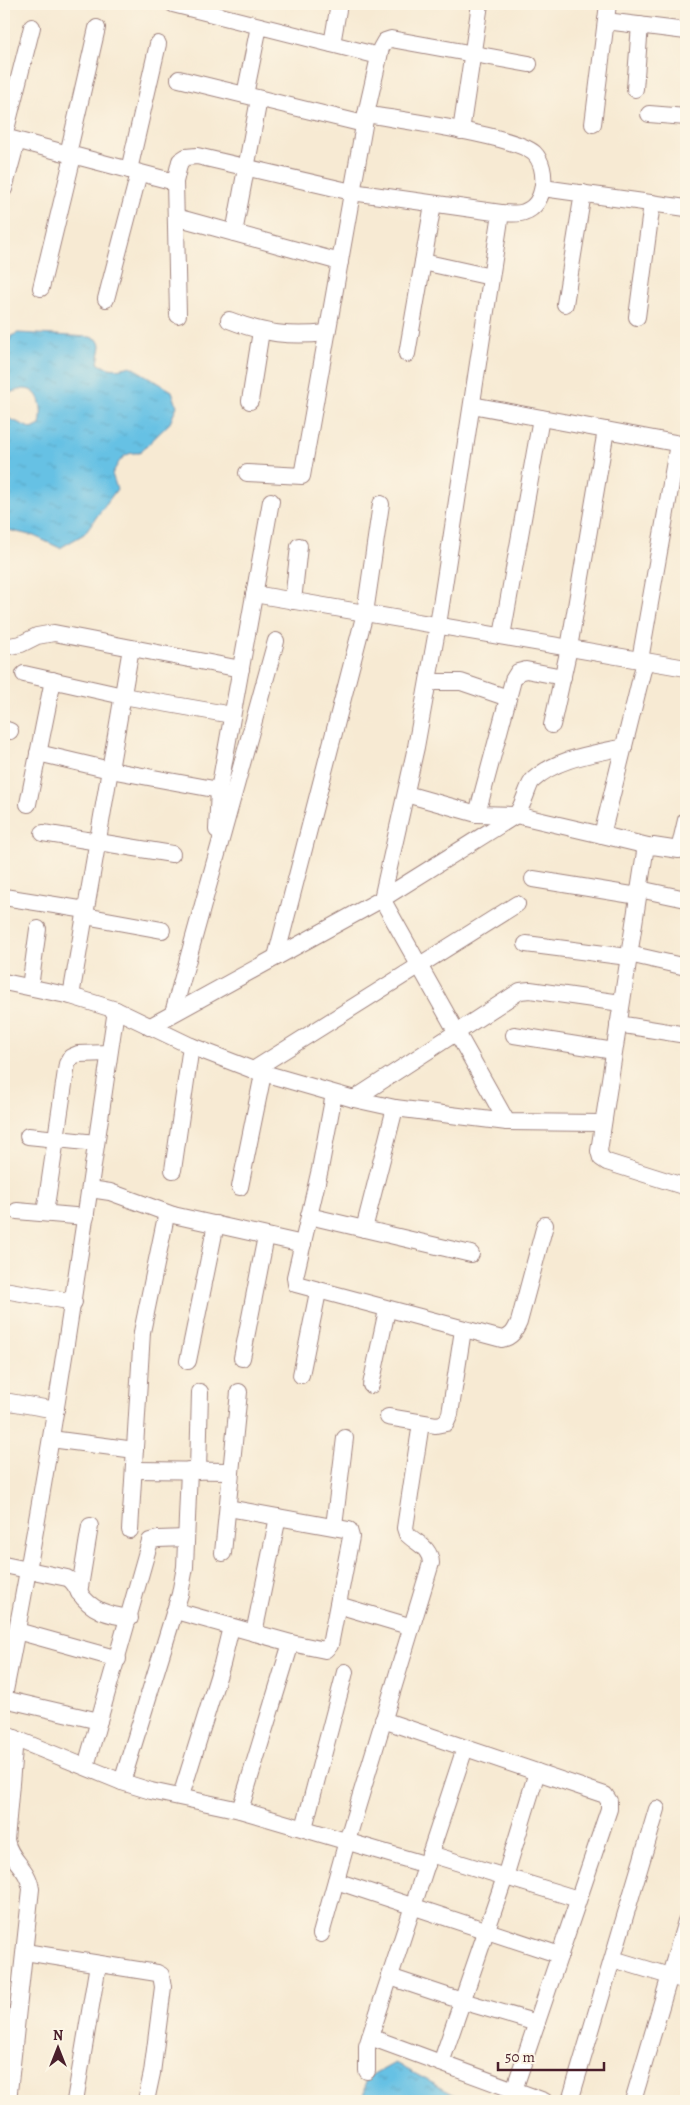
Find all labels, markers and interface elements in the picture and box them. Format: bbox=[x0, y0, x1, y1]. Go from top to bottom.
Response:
north arrow bbox=[32, 2022, 82, 2072]
text: N bbox=[53, 2026, 63, 2045]
scale bar bbox=[498, 2040, 604, 2072]
text: 50 m bbox=[505, 2047, 535, 2067]

